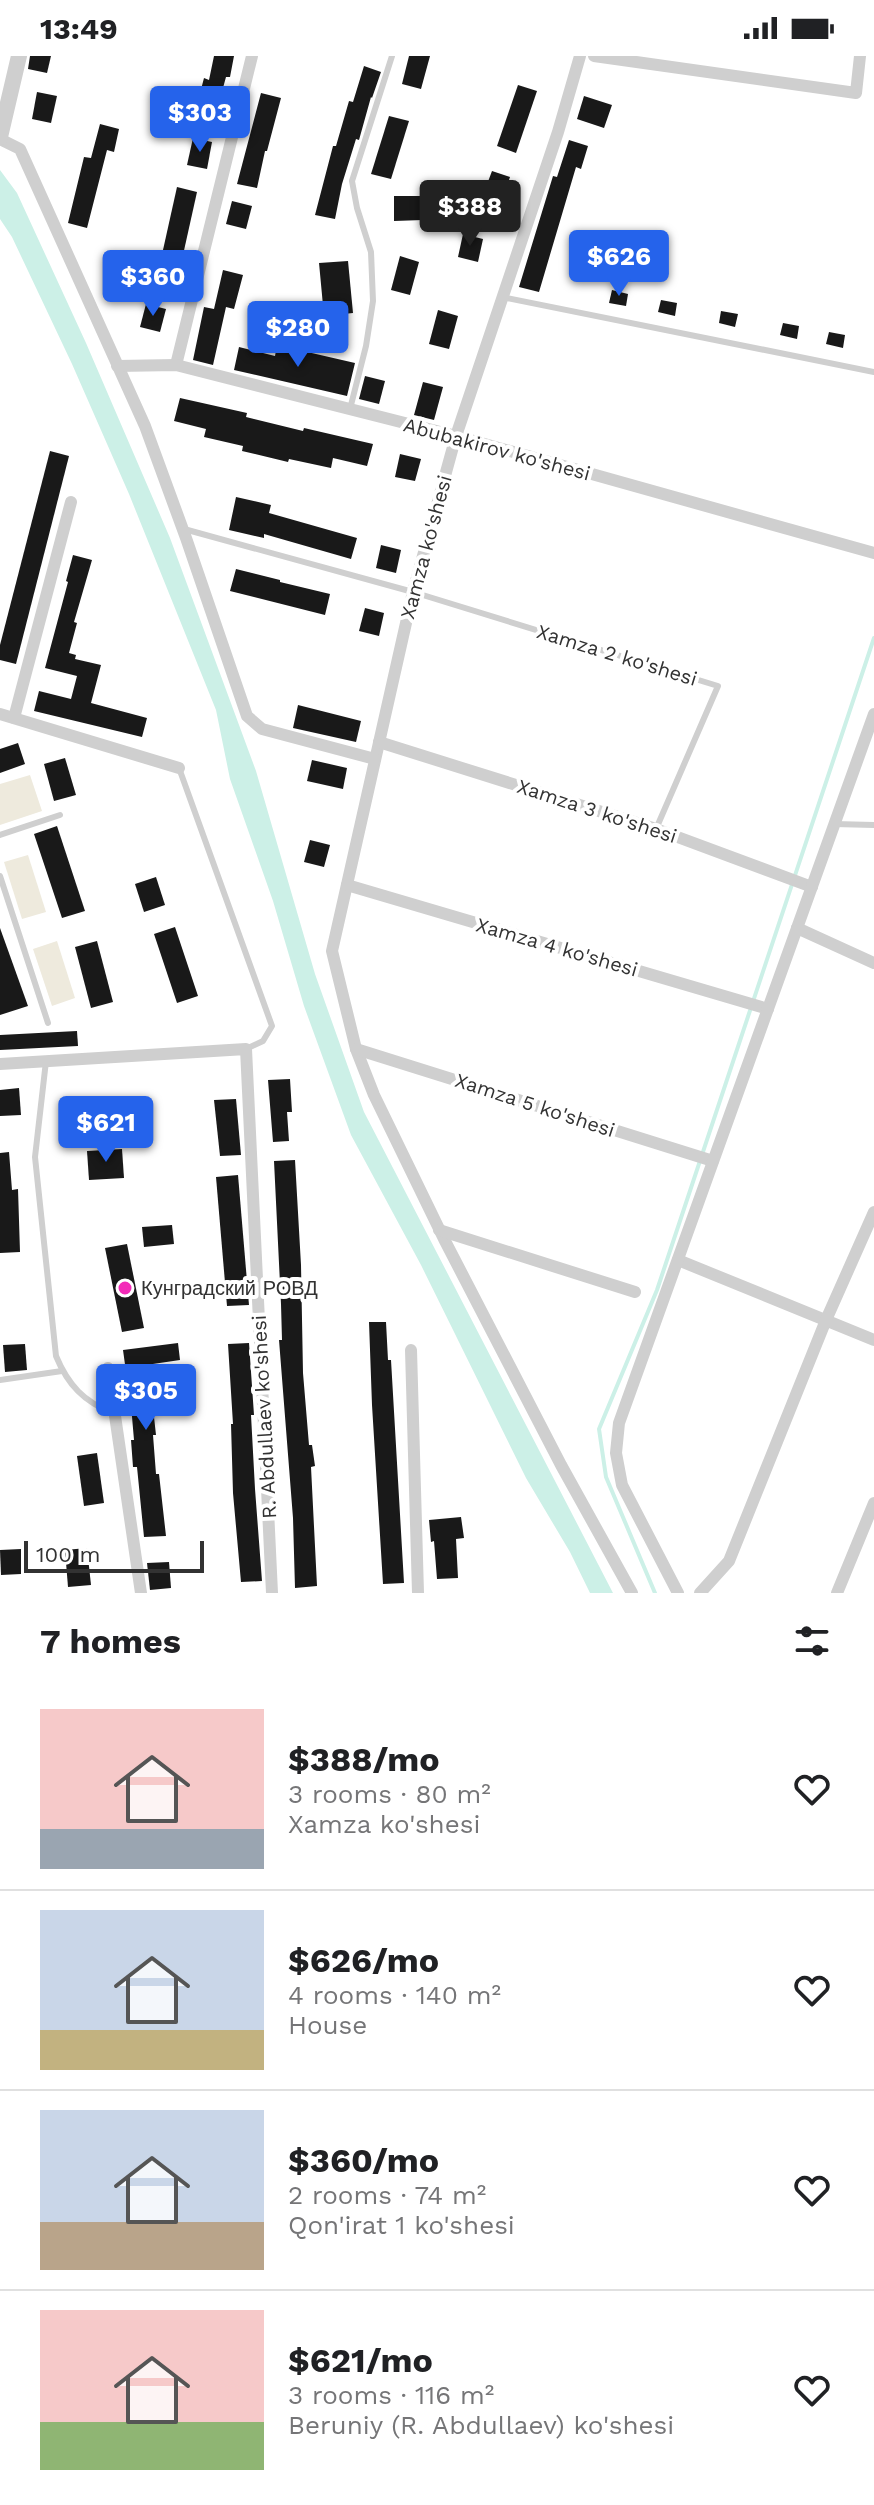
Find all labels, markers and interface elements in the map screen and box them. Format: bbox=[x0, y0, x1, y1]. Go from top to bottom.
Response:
text: 13:49 bbox=[40, 11, 118, 46]
pin: $303 bbox=[153, 86, 247, 154]
text: $303 bbox=[168, 97, 232, 127]
pin: $388 bbox=[423, 180, 517, 248]
text: $388 bbox=[438, 191, 502, 221]
pin: $626 bbox=[572, 230, 666, 298]
text: $626 bbox=[587, 241, 651, 271]
pin: $360 bbox=[106, 250, 200, 318]
text: $360 bbox=[121, 261, 185, 291]
pin: $280 bbox=[251, 301, 345, 369]
text: $280 bbox=[265, 312, 331, 342]
street label: Abubakirov ko'shesi bbox=[401, 412, 593, 486]
street label: Xamza ko'shesi bbox=[395, 472, 457, 622]
street label: Xamza 2 ko'shesi bbox=[534, 619, 700, 691]
street label: Xamza 3 ko'shesi bbox=[514, 774, 680, 848]
street label: Xamza 4 ko'shesi bbox=[473, 912, 641, 982]
street label: Xamza 5 ko'shesi bbox=[452, 1068, 618, 1142]
pin: $621 bbox=[59, 1096, 153, 1164]
text: $621 bbox=[76, 1107, 136, 1137]
place label: Кунградский РОВД bbox=[141, 1276, 318, 1300]
marker: Кунградский РОВД bbox=[116, 1279, 134, 1297]
street label: R. Abdullaev ko'shesi bbox=[247, 1314, 281, 1520]
pin: $305 bbox=[99, 1364, 193, 1432]
text: $305 bbox=[114, 1375, 178, 1405]
scale bar bbox=[24, 1537, 204, 1573]
text: 100 m bbox=[36, 1542, 100, 1567]
icon: filters bbox=[790, 1619, 834, 1663]
text: 7 homes bbox=[40, 1621, 181, 1661]
text: $388/mo bbox=[288, 1739, 440, 1779]
icon: home bbox=[104, 1741, 200, 1837]
icon: heart bbox=[790, 1767, 834, 1811]
text: 3 rooms · 80 m² bbox=[288, 1779, 491, 1809]
text: Xamza ko'shesi bbox=[288, 1809, 480, 1839]
text: $626/mo bbox=[288, 1940, 439, 1980]
icon: home bbox=[104, 1942, 200, 2038]
icon: heart bbox=[790, 1968, 834, 2012]
text: 4 rooms · 140 m² bbox=[288, 1980, 501, 2010]
text: House bbox=[288, 2010, 367, 2040]
text: $360/mo bbox=[288, 2140, 439, 2180]
icon: home bbox=[104, 2142, 200, 2238]
icon: heart bbox=[790, 2168, 834, 2212]
text: 2 rooms · 74 m² bbox=[288, 2180, 486, 2210]
text: Qon'irat 1 ko'shesi bbox=[288, 2210, 515, 2240]
text: $621/mo bbox=[288, 2340, 433, 2380]
icon: home bbox=[104, 2342, 200, 2438]
icon: heart bbox=[790, 2368, 834, 2412]
text: 3 rooms · 116 m² bbox=[288, 2380, 494, 2410]
text: Beruniy (R. Abdullaev) ko'shesi bbox=[288, 2410, 674, 2440]

